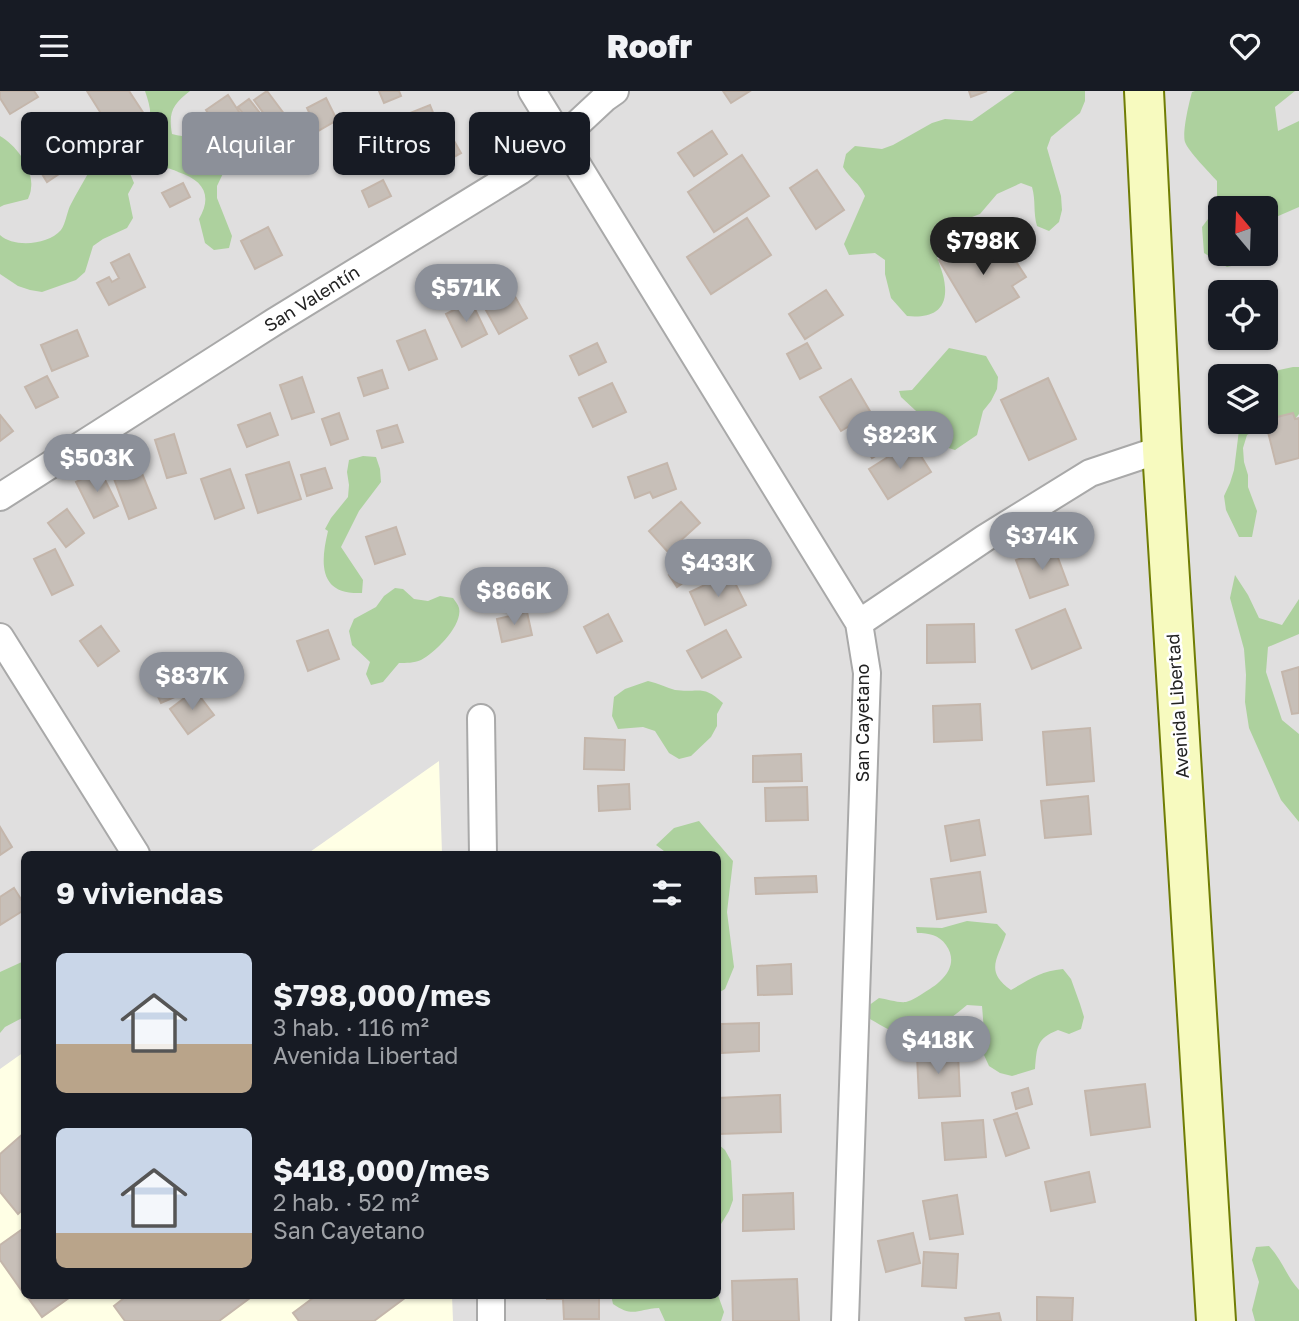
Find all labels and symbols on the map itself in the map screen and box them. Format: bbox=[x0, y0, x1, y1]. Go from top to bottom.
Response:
north arrow bbox=[1208, 196, 1278, 266]
pin: $798K bbox=[934, 218, 1032, 277]
street label: San Valentín bbox=[260, 260, 363, 336]
pin: $571K bbox=[417, 265, 515, 324]
pin: $823K bbox=[851, 411, 949, 471]
pin: $503K bbox=[48, 435, 146, 494]
pin: $374K bbox=[993, 512, 1091, 572]
pin: $433K bbox=[669, 539, 767, 599]
pin: $866K bbox=[465, 567, 563, 627]
street label: Avenida Libertad bbox=[1161, 633, 1193, 779]
pin: $837K bbox=[143, 653, 241, 712]
street label: San Cayetano bbox=[851, 664, 873, 782]
pin: $418K bbox=[889, 1017, 987, 1076]

